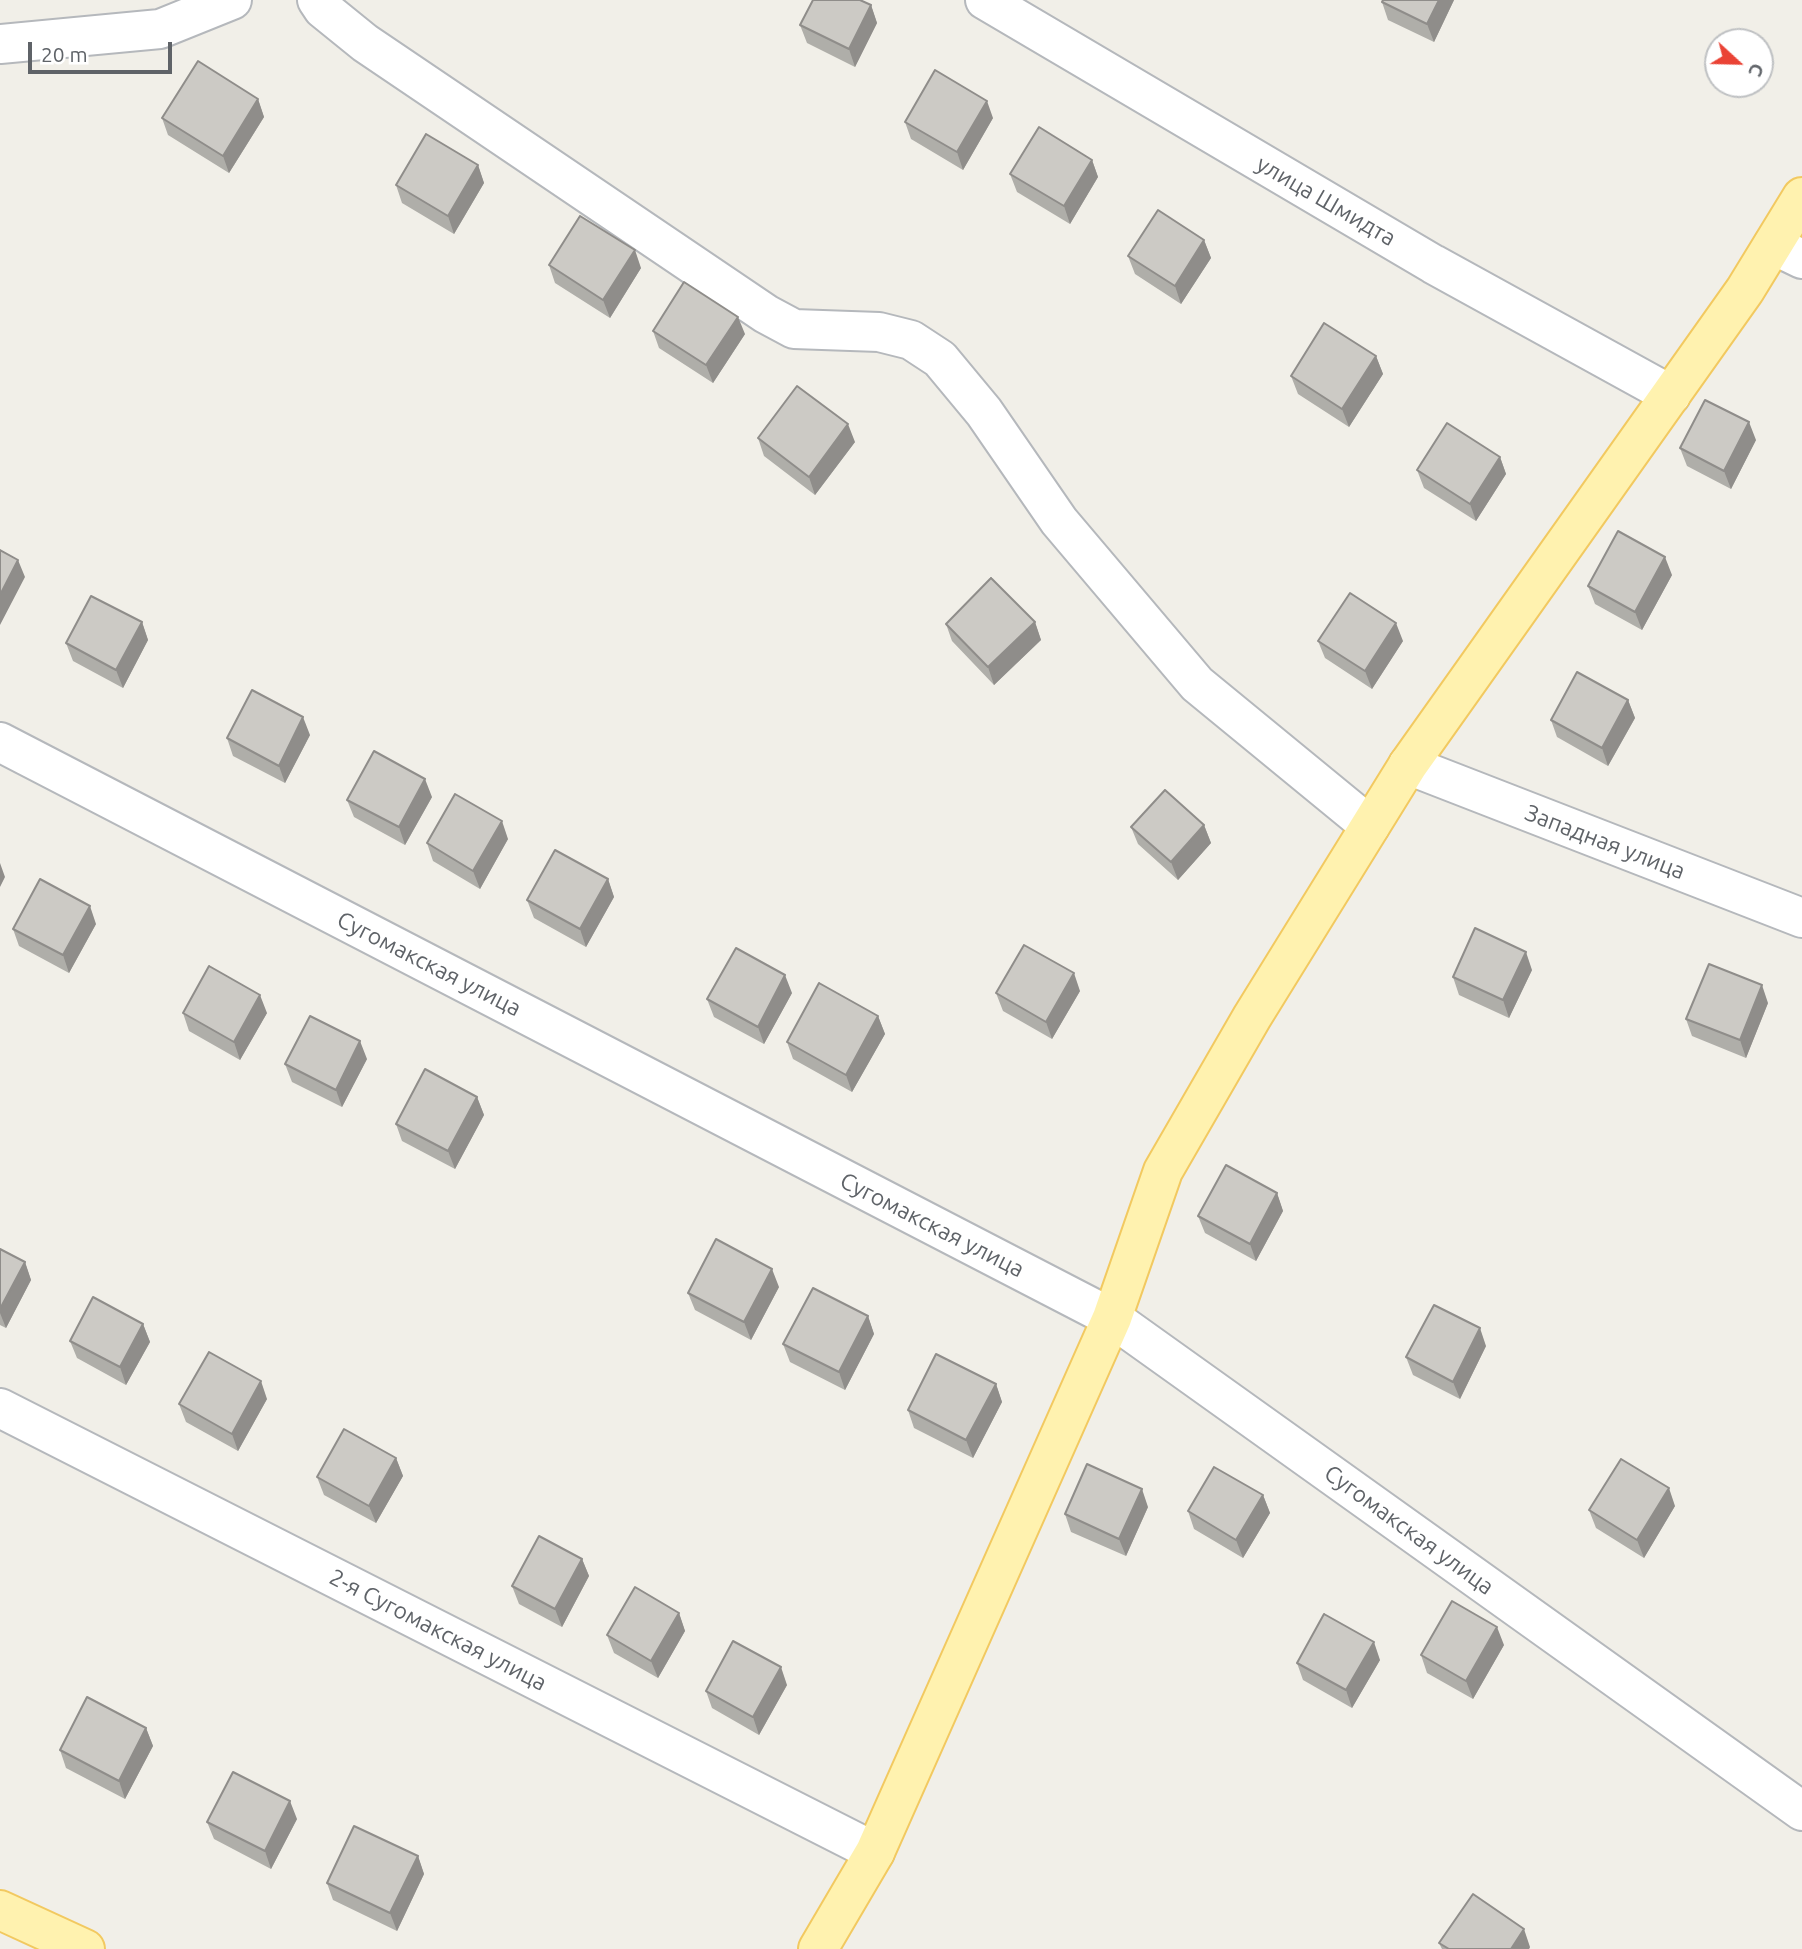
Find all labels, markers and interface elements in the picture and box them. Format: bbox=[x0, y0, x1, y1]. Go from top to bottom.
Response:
scale bar bbox=[32, 28, 175, 72]
north arrow bbox=[1704, 28, 1774, 98]
text: 20 m bbox=[41, 42, 88, 66]
text: С bbox=[1744, 60, 1769, 80]
street label: улица Шмидта bbox=[1251, 150, 1401, 252]
street label: Западная улица bbox=[1521, 799, 1689, 885]
street label: Сугомакская улица bbox=[332, 906, 526, 1022]
street label: Сугомакская улица bbox=[835, 1167, 1029, 1283]
street label: Сугомакская улица bbox=[1319, 1459, 1499, 1601]
street label: 2-я Сугомакская улица bbox=[325, 1563, 551, 1697]

